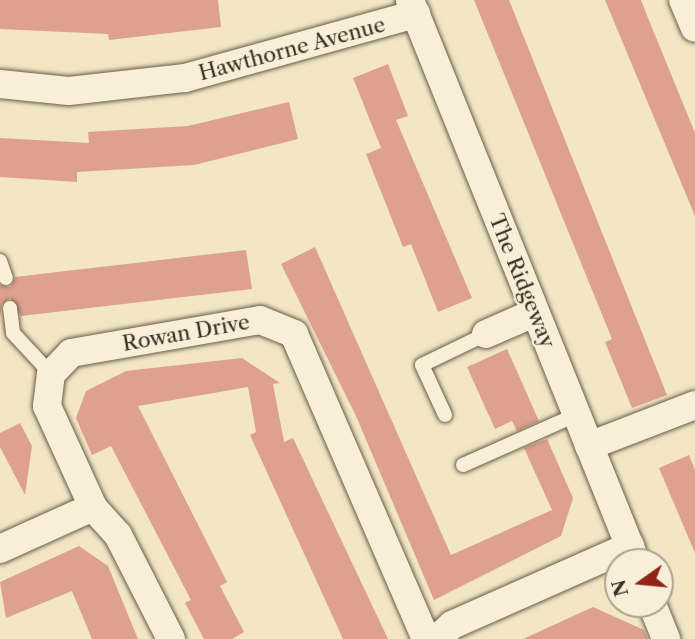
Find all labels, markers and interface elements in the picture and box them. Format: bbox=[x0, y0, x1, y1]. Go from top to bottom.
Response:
street label: Hawthorne Avenue bbox=[195, 12, 389, 86]
street label: The Ridgeway bbox=[484, 210, 560, 352]
street label: Rowan Drive bbox=[120, 309, 252, 357]
north arrow bbox=[604, 548, 674, 618]
text: N bbox=[607, 577, 633, 599]

